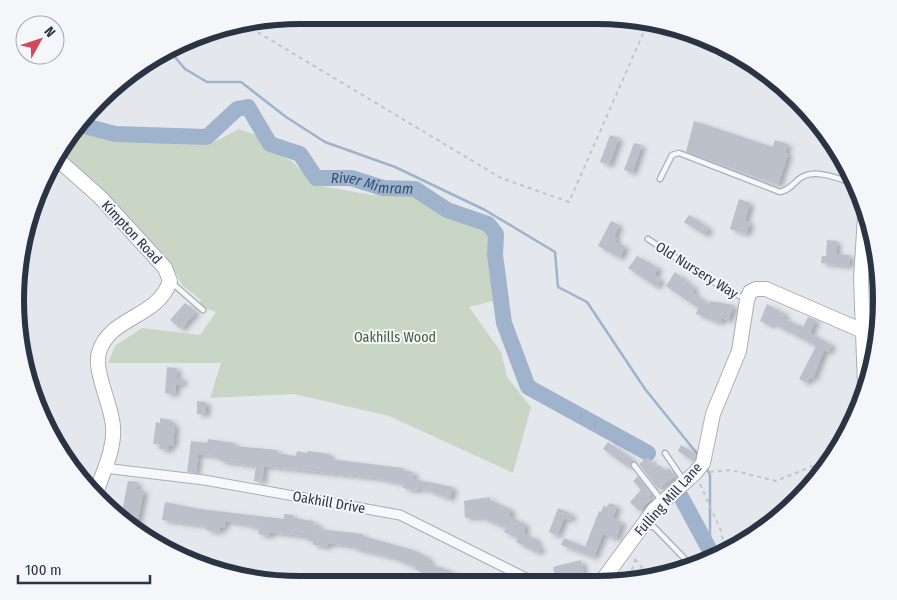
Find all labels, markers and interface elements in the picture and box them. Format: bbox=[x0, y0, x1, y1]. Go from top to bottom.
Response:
north arrow bbox=[15, 15, 65, 65]
text: N bbox=[40, 23, 59, 41]
water label: River Mimram bbox=[331, 169, 414, 198]
street label: Kimpton Road bbox=[98, 197, 165, 268]
street label: Old Nursery Way bbox=[652, 238, 742, 303]
park label: Oakhills Wood bbox=[354, 329, 436, 346]
street label: Fulling Mill Lane bbox=[631, 459, 706, 539]
street label: Oakhill Drive bbox=[291, 488, 367, 517]
scale bar bbox=[18, 552, 150, 584]
text: 100 m bbox=[25, 561, 62, 579]

